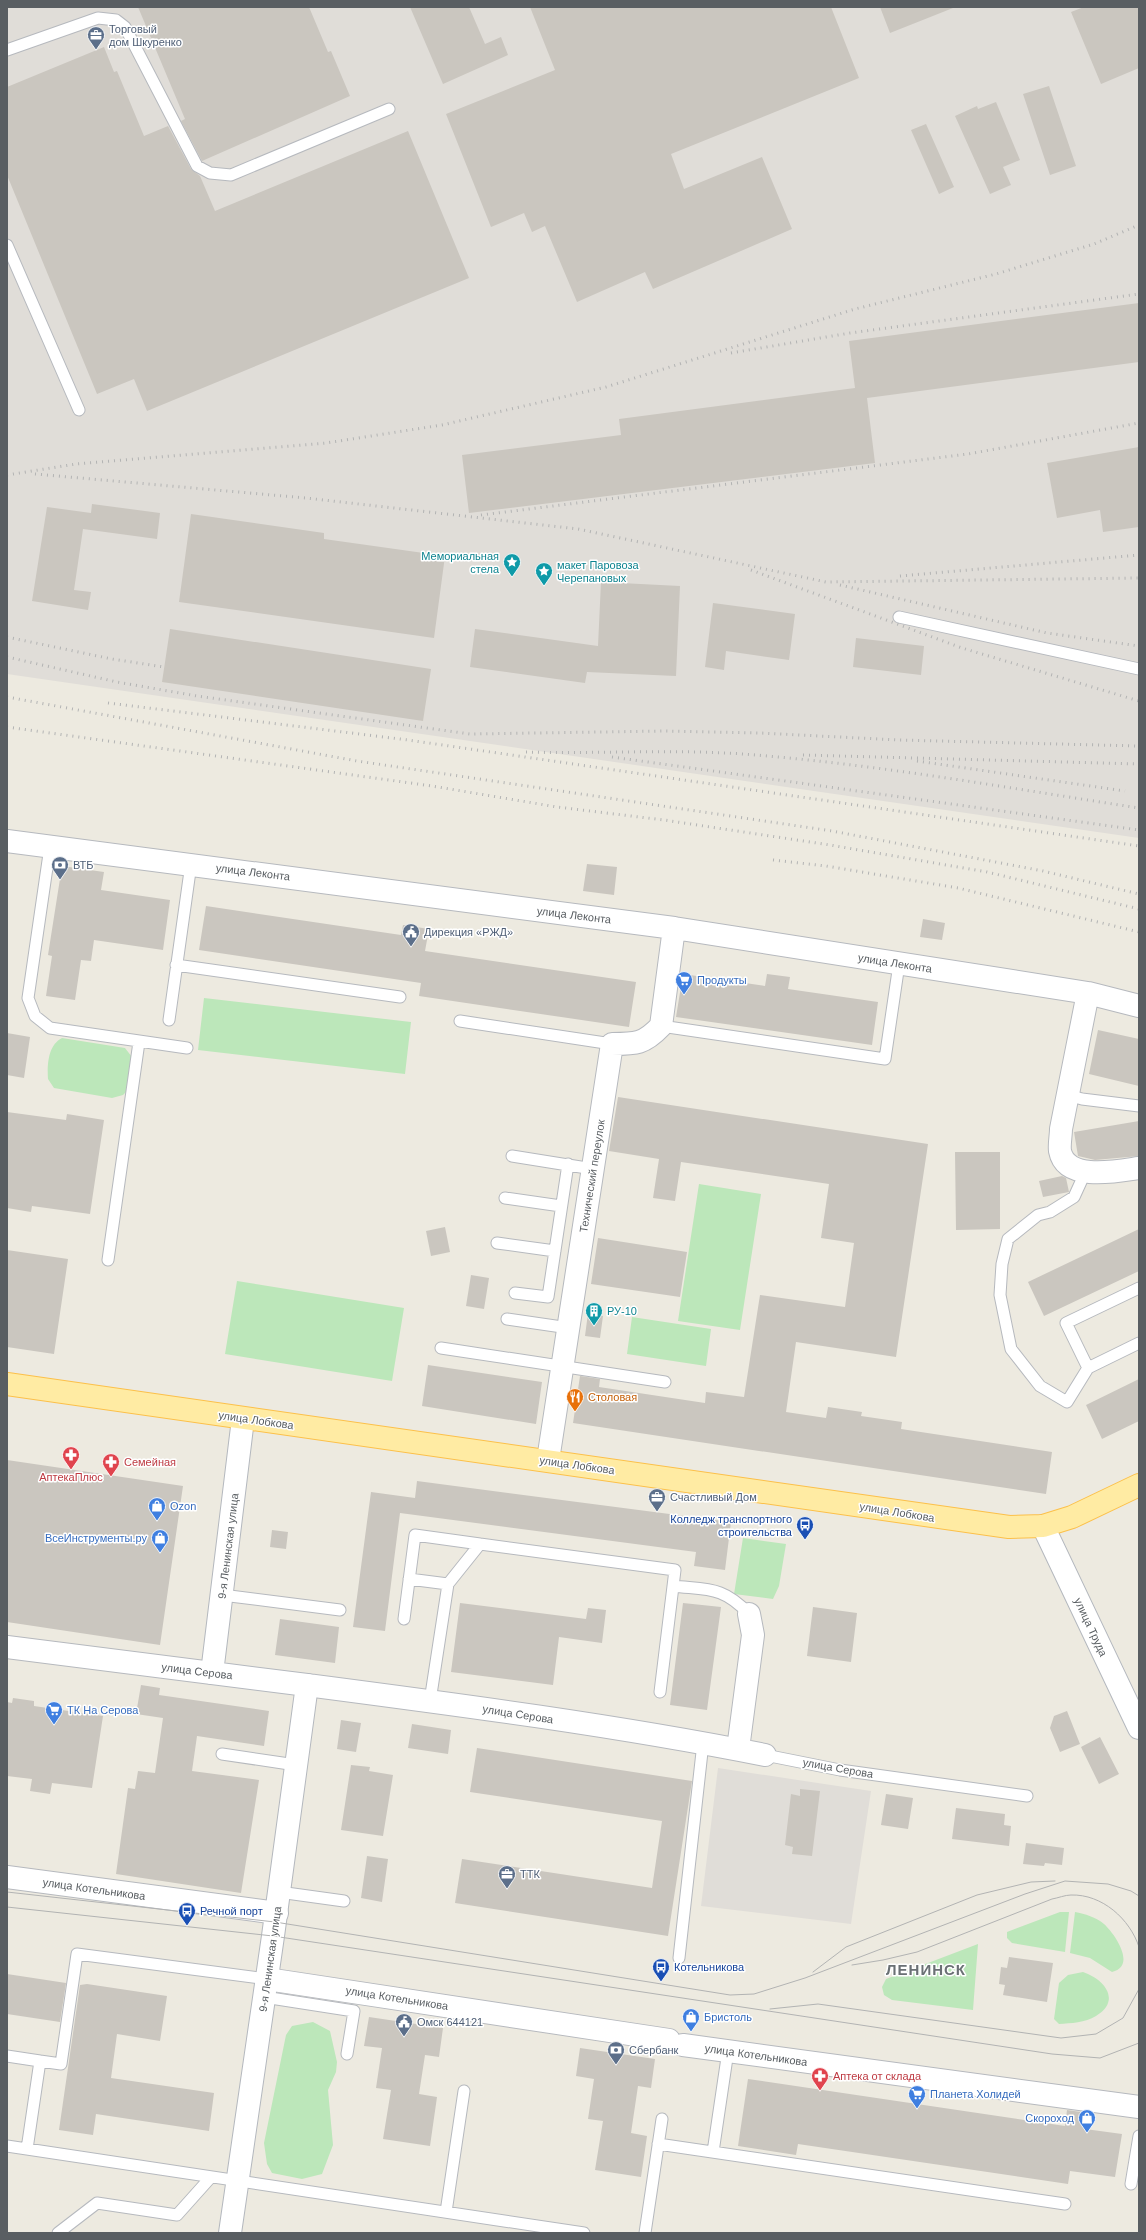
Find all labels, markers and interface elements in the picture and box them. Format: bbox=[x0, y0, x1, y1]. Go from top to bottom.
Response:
place label: Торговый дом Шкуренко bbox=[109, 23, 182, 48]
office icon: Торговый дом Шкуренко bbox=[86, 25, 106, 50]
place label: Мемориальная стела bbox=[421, 550, 500, 575]
place icon: Мемориальная стела bbox=[502, 552, 522, 577]
place label: макет Паровоза Черепановых bbox=[557, 559, 639, 584]
place icon: макет Паровоза Черепановых bbox=[534, 561, 554, 586]
bank icon: ВТБ bbox=[50, 855, 70, 880]
place label: ВТБ bbox=[73, 859, 94, 871]
street label: улица Леконта bbox=[215, 861, 292, 883]
street label: улица Леконта bbox=[536, 904, 613, 926]
public building icon: Дирекция «РЖД» bbox=[401, 922, 421, 947]
place label: Дирекция «РЖД» bbox=[424, 926, 513, 938]
street label: улица Леконта bbox=[857, 951, 934, 975]
supermarket icon: Продукты bbox=[674, 970, 694, 995]
place label: Продукты bbox=[697, 974, 747, 986]
street label: Технический переулок bbox=[577, 1119, 607, 1233]
building icon: РУ-10 bbox=[584, 1301, 604, 1326]
place label: РУ-10 bbox=[607, 1305, 637, 1317]
restaurant icon: Столовая bbox=[565, 1387, 585, 1412]
place label: Столовая bbox=[588, 1391, 637, 1403]
street label: улица Лобкова bbox=[218, 1409, 295, 1431]
pharmacy icon: АптекаПлюс bbox=[61, 1445, 81, 1470]
pharmacy icon: Семейная bbox=[101, 1452, 121, 1477]
street label: улица Лобкова bbox=[539, 1454, 616, 1476]
place label: Семейная bbox=[124, 1456, 176, 1468]
place label: АптекаПлюс bbox=[39, 1471, 103, 1483]
office icon: Счастливый Дом bbox=[647, 1487, 667, 1512]
place label: Счастливый Дом bbox=[670, 1491, 757, 1503]
street label: 9-я Ленинская улица bbox=[216, 1492, 241, 1600]
shop icon: Ozon bbox=[147, 1496, 167, 1521]
place label: Ozon bbox=[170, 1500, 196, 1512]
street label: улица Лобкова bbox=[859, 1500, 936, 1524]
place label: Колледж транспортного строительства bbox=[670, 1513, 793, 1538]
bus stop icon: Колледж транспортного строительства bbox=[795, 1515, 815, 1540]
shop icon: ВсеИнструменты.ру bbox=[150, 1528, 170, 1553]
place label: ВсеИнструменты.ру bbox=[45, 1532, 148, 1544]
street label: улица Труда bbox=[1072, 1596, 1110, 1659]
street label: улица Серова bbox=[161, 1661, 234, 1681]
supermarket icon: ТК На Серова bbox=[44, 1700, 64, 1725]
street label: улица Серова bbox=[482, 1702, 555, 1726]
place label: ТК На Серова bbox=[67, 1704, 139, 1716]
street label: улица Серова bbox=[802, 1756, 875, 1780]
office icon: ТТК bbox=[497, 1864, 517, 1889]
place label: ТТК bbox=[520, 1868, 540, 1880]
street label: улица Котельникова bbox=[42, 1876, 147, 1902]
bus stop icon: Речной порт bbox=[177, 1901, 197, 1926]
place label: Речной порт bbox=[200, 1905, 263, 1917]
street label: 9-я Ленинская улица bbox=[257, 1905, 283, 2012]
bus stop icon: Котельникова bbox=[651, 1957, 671, 1982]
place label: Котельникова bbox=[674, 1961, 745, 1973]
district label: ЛЕНИНСК bbox=[886, 1961, 966, 1978]
street label: улица Котельникова bbox=[345, 1984, 450, 2012]
shop icon: Бристоль bbox=[681, 2007, 701, 2032]
place label: Бристоль bbox=[704, 2011, 752, 2023]
public building icon: Омск 644121 bbox=[394, 2012, 414, 2037]
place label: Омск 644121 bbox=[417, 2016, 483, 2028]
bank icon: Сбербанк bbox=[606, 2040, 626, 2065]
street label: улица Котельникова bbox=[704, 2042, 809, 2068]
place label: Сбербанк bbox=[629, 2044, 679, 2056]
pharmacy icon: Аптека от склада bbox=[810, 2066, 830, 2091]
place label: Аптека от склада bbox=[833, 2070, 922, 2082]
supermarket icon: Планета Холидей bbox=[907, 2084, 927, 2109]
place label: Планета Холидей bbox=[930, 2088, 1021, 2100]
shop icon: Скороход bbox=[1077, 2108, 1097, 2133]
place label: Скороход bbox=[1025, 2112, 1075, 2124]

